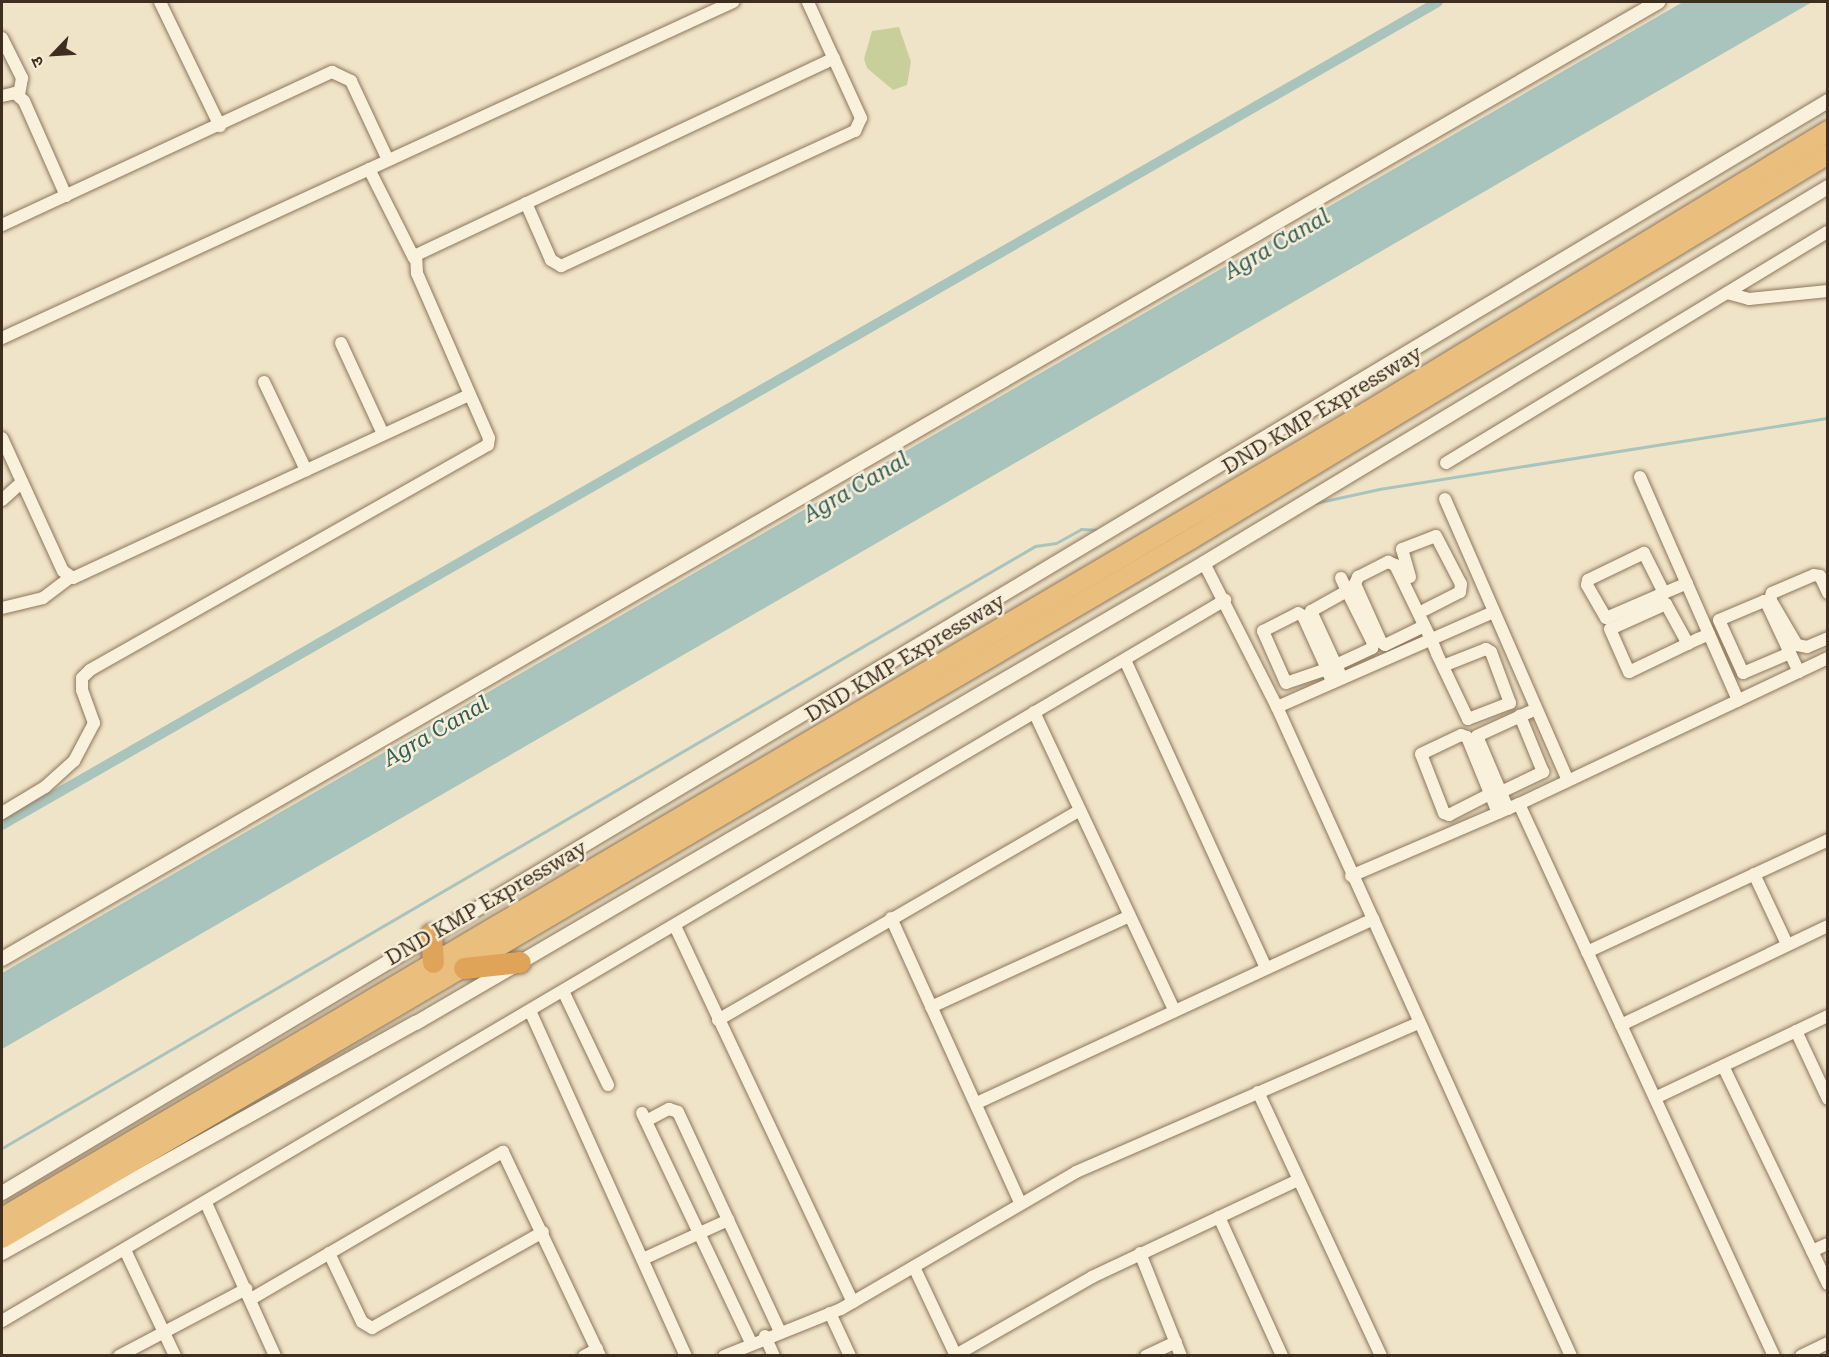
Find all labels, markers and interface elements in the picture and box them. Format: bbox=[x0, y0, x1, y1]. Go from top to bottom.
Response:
north arrow bbox=[24, 24, 84, 84]
text: उ bbox=[27, 54, 48, 70]
water label: Agra Canal bbox=[1220, 203, 1334, 285]
street label: DND KMP Expressway bbox=[1218, 340, 1426, 480]
water label: Agra Canal bbox=[799, 446, 913, 528]
street label: DND KMP Expressway bbox=[801, 588, 1009, 728]
water label: Agra Canal bbox=[379, 690, 493, 772]
street label: DND KMP Expressway bbox=[381, 835, 591, 971]

